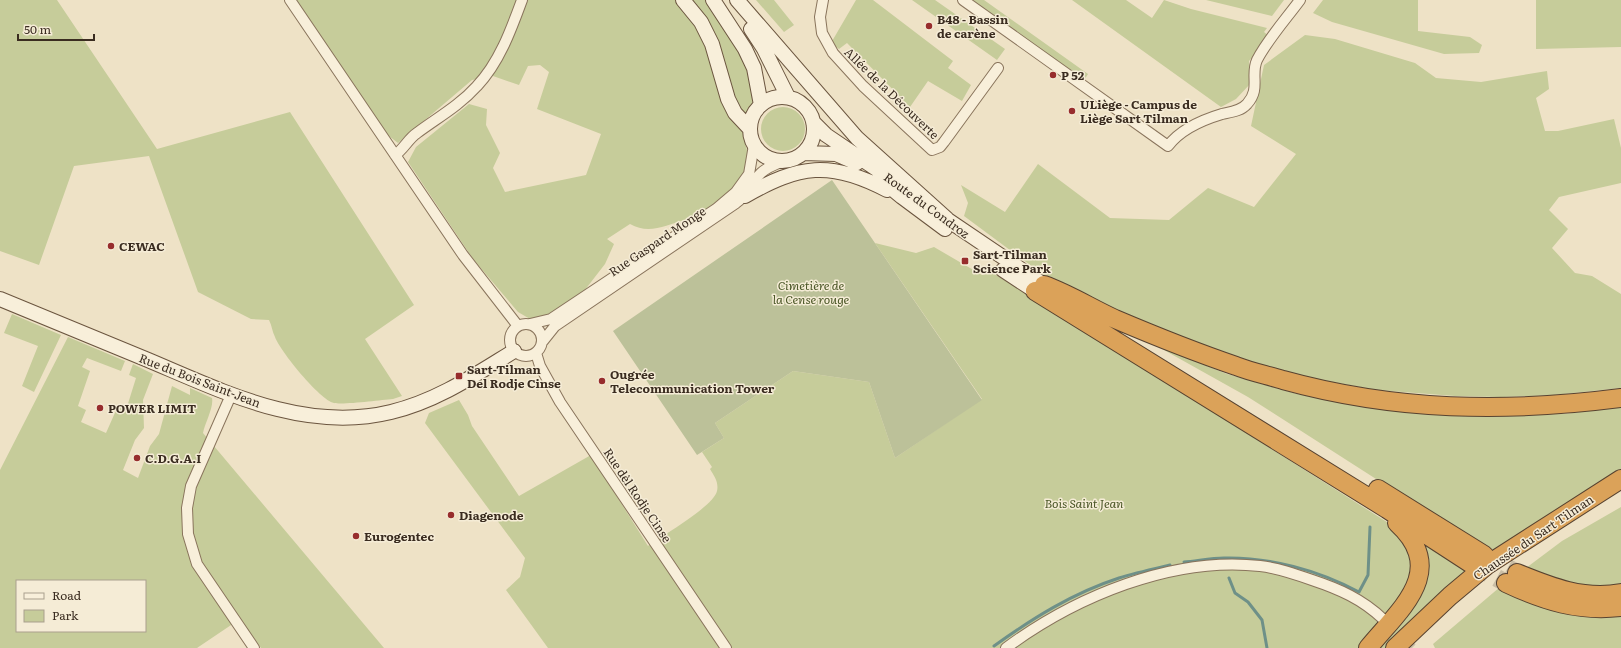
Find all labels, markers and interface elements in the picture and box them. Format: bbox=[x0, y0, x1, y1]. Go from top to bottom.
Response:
place label: B48 - Bassin de carène bbox=[937, 10, 1009, 42]
scale bar bbox=[18, 16, 94, 42]
text: 50 m bbox=[24, 20, 51, 38]
marker: B48 - Bassin de carène bbox=[924, 21, 934, 31]
street label: Allée de la Découverte bbox=[841, 43, 943, 143]
place label: P 52 bbox=[1061, 66, 1085, 84]
marker: P 52 bbox=[1048, 70, 1058, 80]
place label: ULiège - Campus de Liège Sart Tilman bbox=[1080, 95, 1197, 127]
marker: ULiège - Campus de Liège Sart Tilman bbox=[1067, 106, 1077, 116]
street label: Route du Condroz bbox=[880, 168, 974, 242]
street label: Rue Gaspard Monge bbox=[605, 202, 709, 280]
place label: CEWAC bbox=[119, 237, 165, 255]
marker: CEWAC bbox=[106, 241, 116, 251]
place label: Sart-Tilman Science Park bbox=[973, 245, 1052, 277]
marker: Sart-Tilman Science Park bbox=[960, 256, 970, 266]
park label: Cimetière de la Cense rouge bbox=[773, 276, 850, 308]
street label: Rue du Bois Saint-Jean bbox=[137, 348, 264, 412]
place label: Sart-Tilman Del Rodje Cinse bbox=[467, 360, 561, 392]
place label: Ougrée Telecommunication Tower bbox=[610, 365, 775, 397]
marker: Sart-Tilman Del Rodje Cinse bbox=[454, 371, 464, 381]
marker: Ougrée Telecommunication Tower bbox=[597, 376, 607, 386]
place label: POWER LIMIT bbox=[108, 399, 196, 417]
marker: POWER LIMIT bbox=[95, 403, 105, 413]
street label: Rue dèl Rodje Cinse bbox=[600, 444, 676, 546]
place label: C.D.G.A.I bbox=[145, 449, 201, 467]
marker: C.D.G.A.I bbox=[132, 453, 142, 463]
street label: Chaussée du Sart Tilman bbox=[1469, 490, 1597, 584]
park label: Bois Saint Jean bbox=[1045, 494, 1123, 512]
place label: Diagenode bbox=[459, 506, 524, 524]
marker: Diagenode bbox=[446, 510, 456, 520]
place label: Eurogentec bbox=[364, 527, 434, 545]
marker: Eurogentec bbox=[351, 531, 361, 541]
legend bbox=[16, 580, 146, 632]
text: Road bbox=[52, 586, 82, 604]
text: Park bbox=[52, 606, 79, 624]

